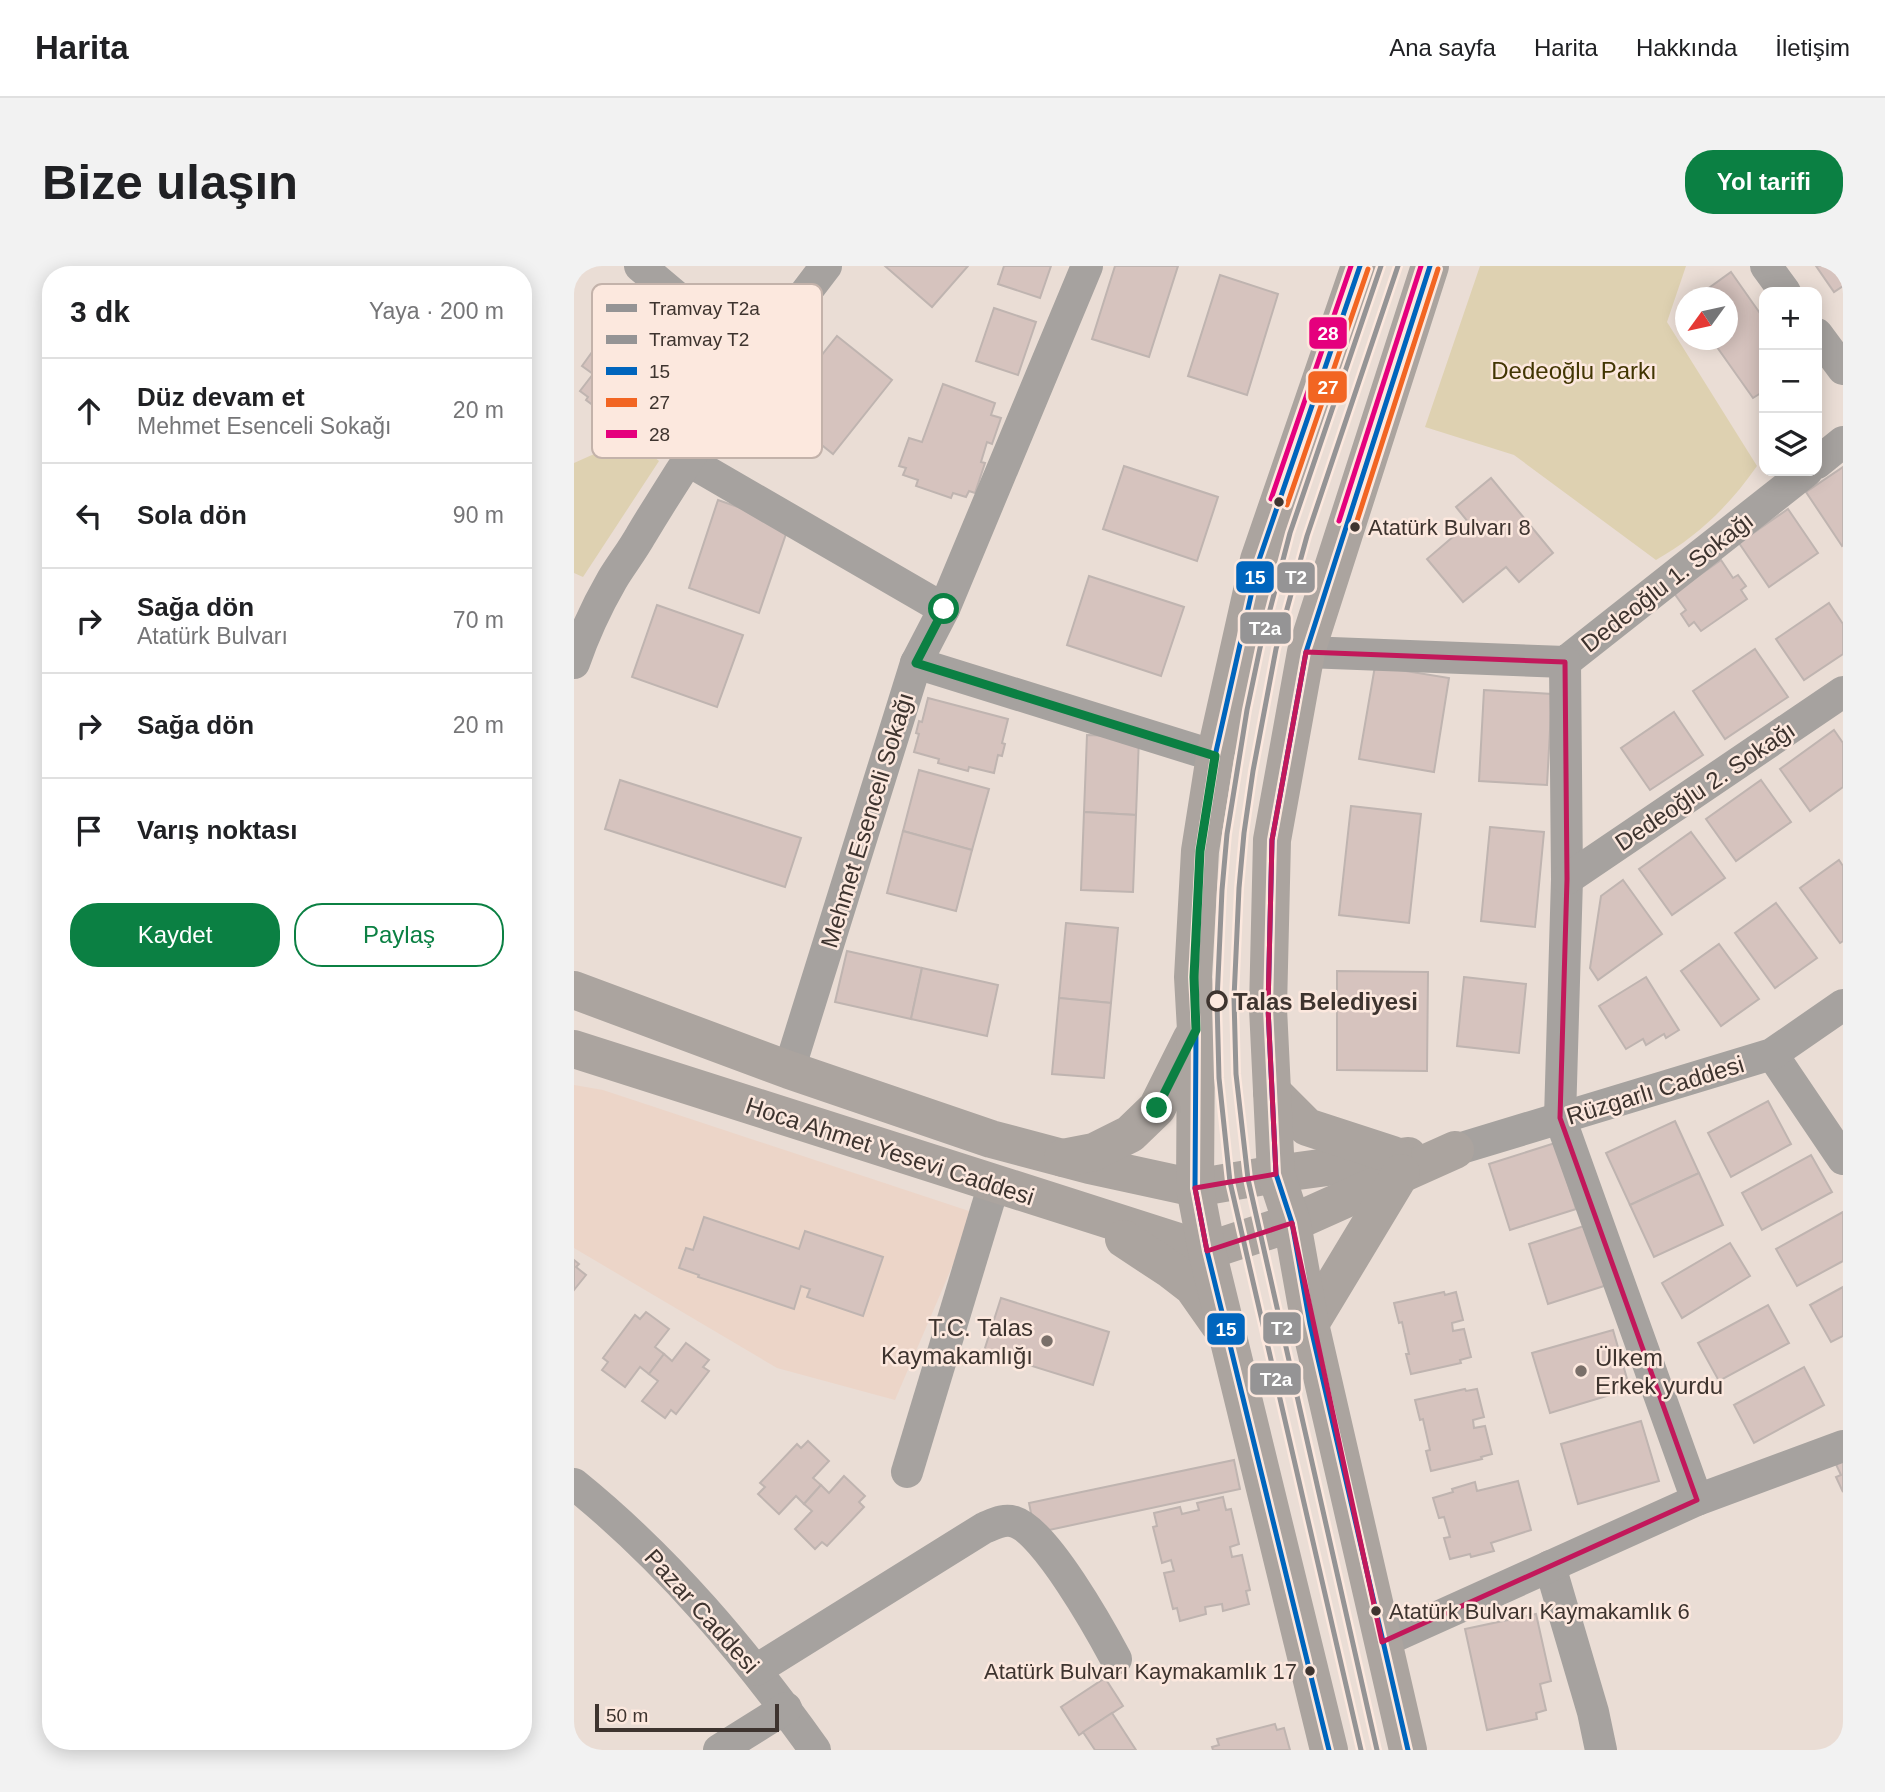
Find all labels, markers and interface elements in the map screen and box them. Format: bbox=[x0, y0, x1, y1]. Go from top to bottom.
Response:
text: Harita bbox=[35, 29, 129, 66]
text: Ana sayfa bbox=[1389, 34, 1496, 61]
text: Harita bbox=[1534, 34, 1598, 61]
text: Hakkında bbox=[1636, 34, 1737, 61]
text: İletişim bbox=[1775, 34, 1850, 61]
button: Yol tarifi bbox=[1685, 150, 1843, 214]
text: Bize ulaşın bbox=[42, 155, 298, 209]
legend bbox=[592, 284, 822, 458]
north arrow bbox=[1675, 287, 1738, 350]
map controls bbox=[1759, 287, 1822, 476]
button: + bbox=[1759, 287, 1822, 350]
text: 3 dk bbox=[70, 295, 130, 328]
text: Yaya · 200 m bbox=[369, 298, 504, 324]
text: Tramvay T2a bbox=[649, 298, 760, 319]
line badge: 28 bbox=[1308, 316, 1348, 350]
text: 28 bbox=[1317, 323, 1339, 344]
text: Tramvay T2 bbox=[649, 329, 749, 350]
button: − bbox=[1759, 350, 1822, 413]
park label: Dedeoğlu Parkı bbox=[1491, 357, 1657, 384]
text: 15 bbox=[649, 361, 670, 382]
line badge: 27 bbox=[1307, 370, 1348, 404]
text: 27 bbox=[1317, 377, 1339, 398]
text: Düz devam et bbox=[137, 382, 305, 412]
icon: ahead bbox=[70, 392, 108, 430]
text: 27 bbox=[649, 392, 670, 413]
text: 20 m bbox=[453, 397, 504, 423]
text: Mehmet Esenceli Sokağı bbox=[137, 413, 391, 439]
button: layers bbox=[1759, 413, 1822, 476]
text: 28 bbox=[649, 424, 670, 445]
unlabelled marker bbox=[1272, 495, 1286, 509]
icon: left bbox=[70, 497, 108, 535]
text: Sola dön bbox=[137, 500, 247, 530]
text: 90 m bbox=[453, 502, 504, 528]
street label: Dedeoğlu 1. Sokağı bbox=[1576, 506, 1758, 658]
place label: Atatürk Bulvarı 8 bbox=[1368, 515, 1531, 540]
marker: Atatürk Bulvarı 8 bbox=[1348, 520, 1362, 534]
line badge: 15 bbox=[1235, 560, 1275, 594]
line badge: T2 bbox=[1276, 561, 1316, 594]
text: 15 bbox=[1244, 567, 1266, 588]
text: T2 bbox=[1285, 567, 1307, 588]
text: Sağa dön bbox=[137, 592, 254, 622]
route start bbox=[928, 593, 959, 624]
icon: right bbox=[70, 602, 108, 640]
text: 70 m bbox=[453, 607, 504, 633]
line badge: T2a bbox=[1239, 611, 1292, 645]
text: T2a bbox=[1249, 618, 1282, 639]
text: Atatürk Bulvarı bbox=[137, 623, 288, 649]
street label: Mehmet Esenceli Sokağı bbox=[815, 689, 919, 951]
icon: right bbox=[70, 707, 108, 745]
text: Sağa dön bbox=[137, 710, 254, 740]
text: 20 m bbox=[453, 712, 504, 738]
street label: Dedeoğlu 2. Sokağı bbox=[1610, 716, 1800, 856]
icon: arrive bbox=[70, 812, 108, 850]
text: Varış noktası bbox=[137, 815, 297, 845]
button: Kaydet bbox=[70, 903, 280, 967]
button: Paylaş bbox=[294, 903, 504, 967]
place label: Talas Belediyesi bbox=[1233, 988, 1418, 1015]
marker: Talas Belediyesi bbox=[1207, 991, 1227, 1011]
street label: Rüzgarlı Caddesi bbox=[1563, 1050, 1747, 1130]
street label: Hoca Ahmet Yesevi Caddesi bbox=[742, 1092, 1038, 1210]
route end bbox=[1141, 1092, 1172, 1123]
line badge: T2 bbox=[1262, 1311, 1302, 1345]
line badge: 15 bbox=[1206, 1312, 1246, 1346]
place label: T.C. Talas Kaymakamlığı bbox=[881, 1314, 1033, 1369]
text: T2 bbox=[1271, 1318, 1293, 1339]
text: 15 bbox=[1215, 1319, 1237, 1340]
marker: T.C. Talas Kaymakamlığı bbox=[1039, 1333, 1055, 1349]
place label: Ülkem Erkek yurdu bbox=[1595, 1344, 1723, 1399]
line badge: T2a bbox=[1249, 1362, 1302, 1396]
marker: Ülkem Erkek yurdu bbox=[1573, 1363, 1589, 1379]
text: T2a bbox=[1260, 1369, 1293, 1390]
street label: Pazar Caddesi bbox=[639, 1543, 765, 1679]
place label: Atatürk Bulvarı Kaymakamlık 6 bbox=[1389, 1599, 1690, 1624]
marker: Atatürk Bulvarı Kaymakamlık 6 bbox=[1369, 1604, 1383, 1618]
place label: Atatürk Bulvarı Kaymakamlık 17 bbox=[984, 1659, 1297, 1684]
marker: Atatürk Bulvarı Kaymakamlık 17 bbox=[1303, 1664, 1317, 1678]
scale bar bbox=[595, 1701, 779, 1733]
text: 50 m bbox=[606, 1705, 648, 1726]

